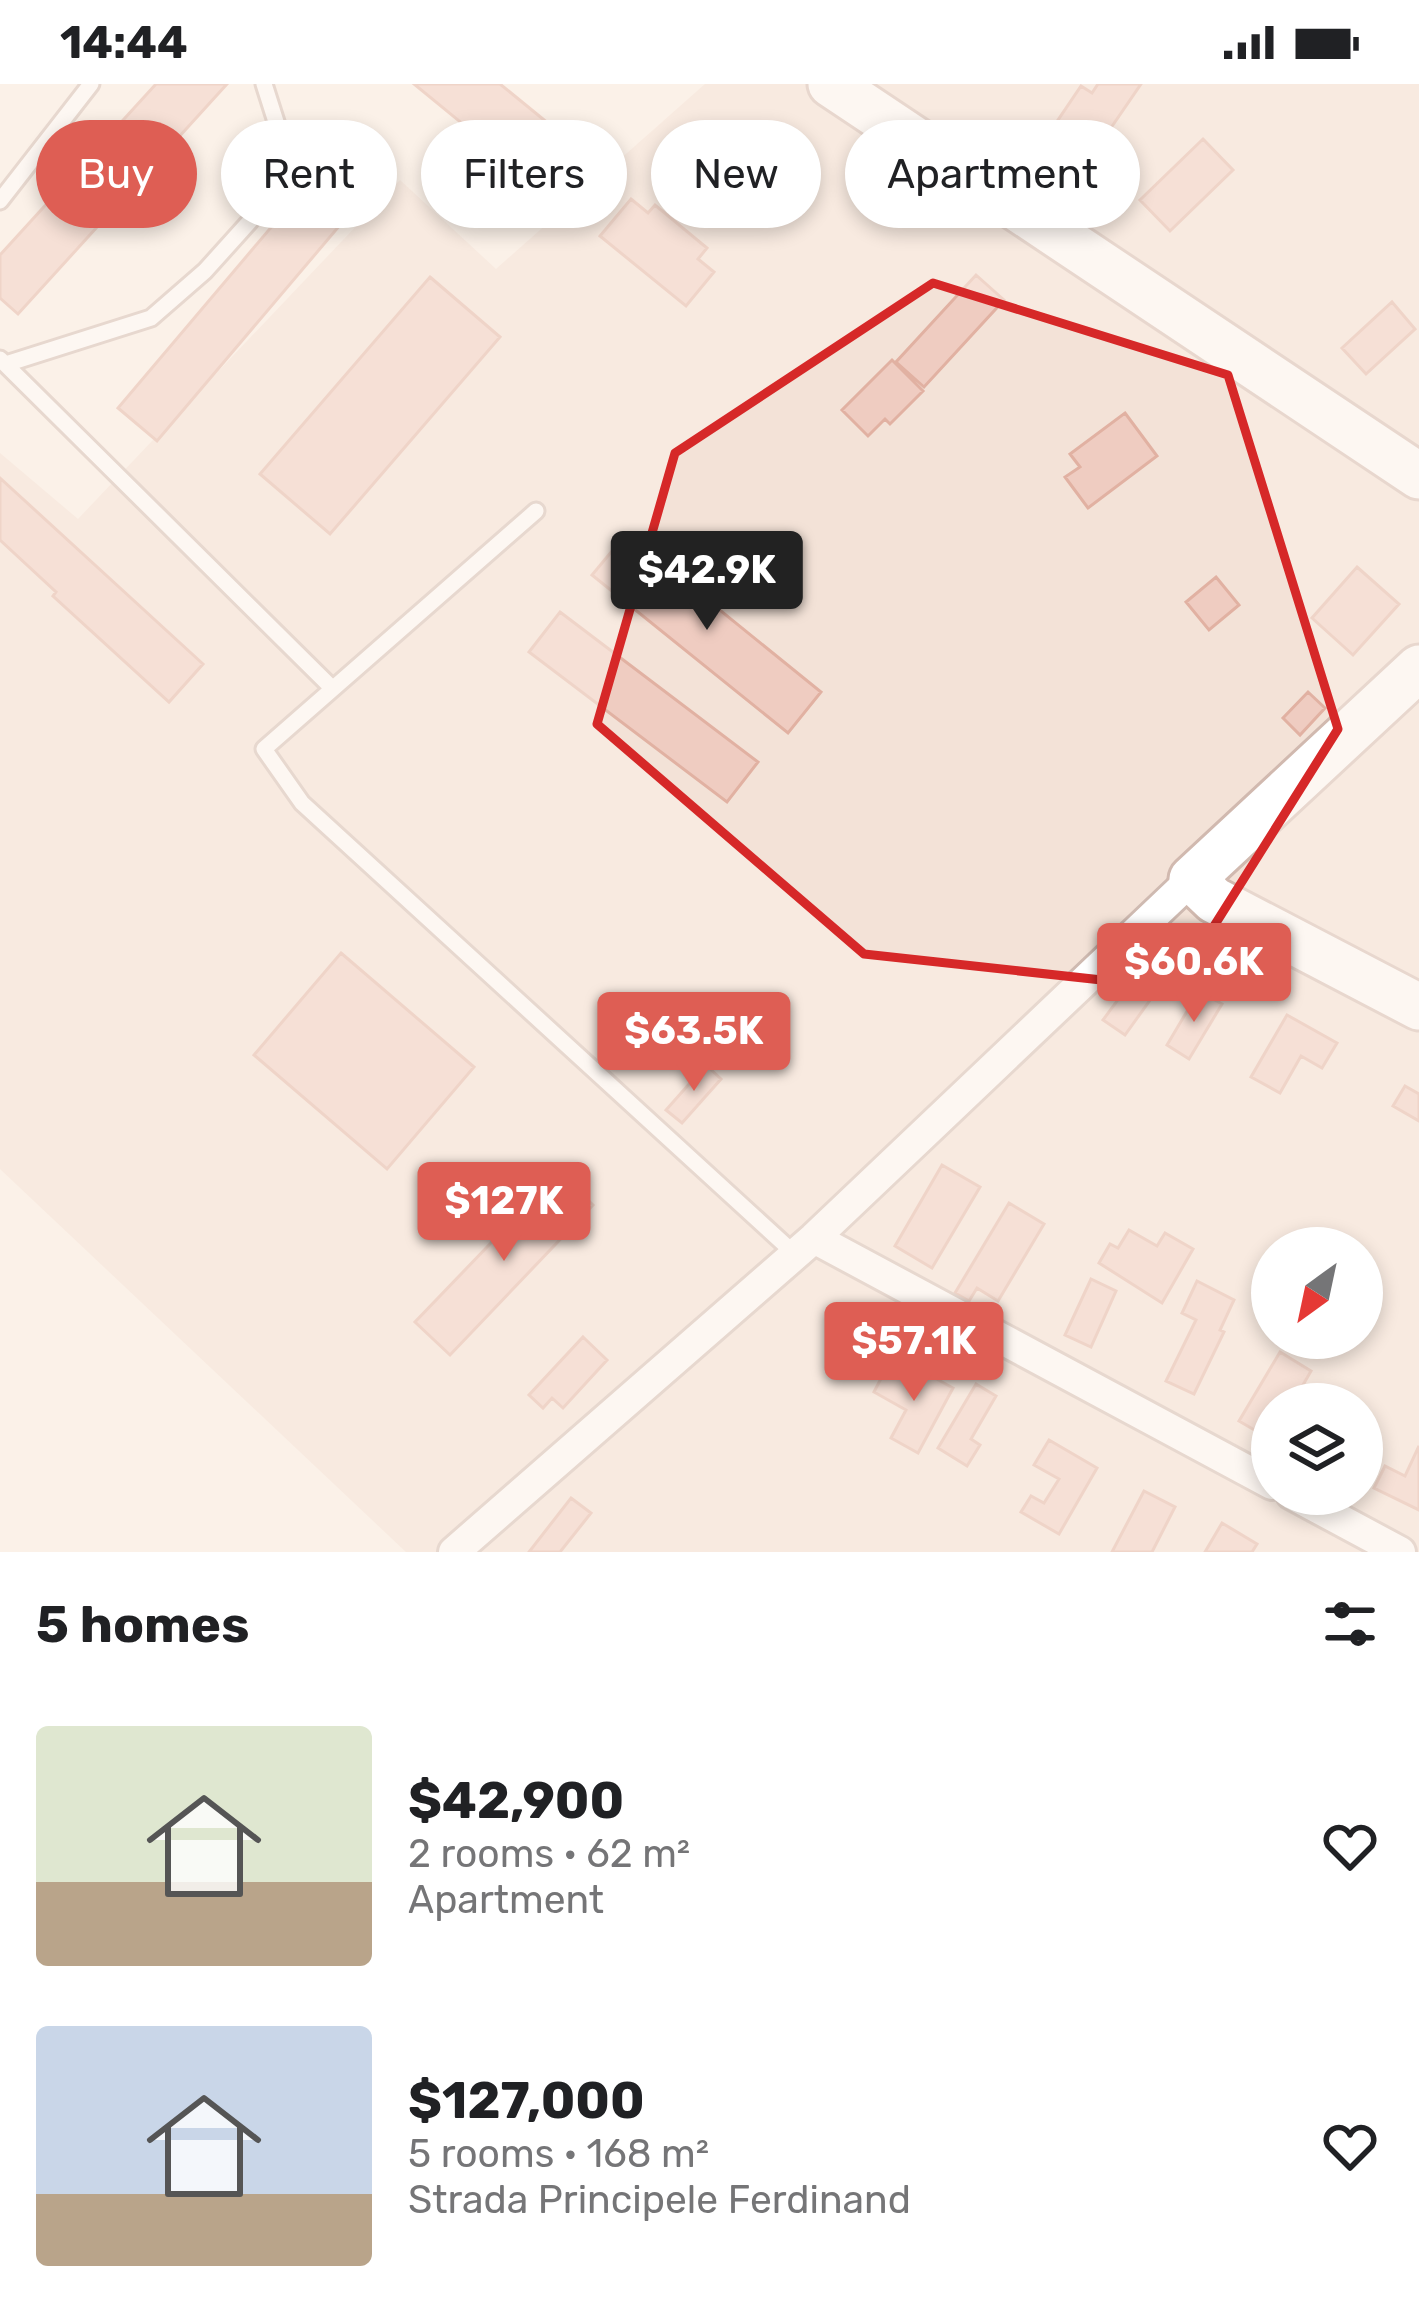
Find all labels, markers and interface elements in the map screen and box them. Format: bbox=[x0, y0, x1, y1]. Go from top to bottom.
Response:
text: 14:44 bbox=[60, 16, 188, 69]
chip: Buy bbox=[36, 120, 197, 228]
chip: Rent bbox=[221, 120, 397, 228]
chip: Filters bbox=[421, 120, 627, 228]
chip: New bbox=[651, 120, 821, 228]
chip: Apartment bbox=[845, 120, 1140, 228]
pin: $42.9K bbox=[609, 531, 805, 633]
text: $42.9K bbox=[638, 547, 776, 593]
pin: $60.6K bbox=[1096, 923, 1292, 1025]
text: $60.6K bbox=[1124, 939, 1264, 985]
pin: $63.5K bbox=[596, 992, 792, 1094]
text: $63.5K bbox=[624, 1008, 764, 1054]
pin: $127K bbox=[420, 1162, 588, 1264]
text: $127K bbox=[445, 1178, 564, 1224]
north arrow bbox=[1251, 1227, 1383, 1359]
map controls bbox=[1251, 1227, 1383, 1515]
pin: $57.1K bbox=[816, 1302, 1012, 1404]
text: $57.1K bbox=[851, 1318, 977, 1364]
button: layers bbox=[1251, 1383, 1383, 1515]
icon: filters bbox=[1317, 1591, 1383, 1657]
text: 5 homes bbox=[36, 1594, 249, 1655]
text: $42,900 bbox=[408, 1770, 624, 1831]
icon: home bbox=[132, 1774, 276, 1918]
icon: heart bbox=[1317, 1813, 1383, 1879]
text: 2 rooms · 62 m² bbox=[408, 1831, 690, 1877]
text: Apartment bbox=[408, 1877, 604, 1923]
text: $127,000 bbox=[408, 2070, 645, 2131]
icon: home bbox=[132, 2074, 276, 2218]
icon: heart bbox=[1317, 2113, 1383, 2179]
text: 5 rooms · 168 m² bbox=[408, 2131, 709, 2177]
text: Strada Principele Ferdinand bbox=[408, 2177, 911, 2223]

